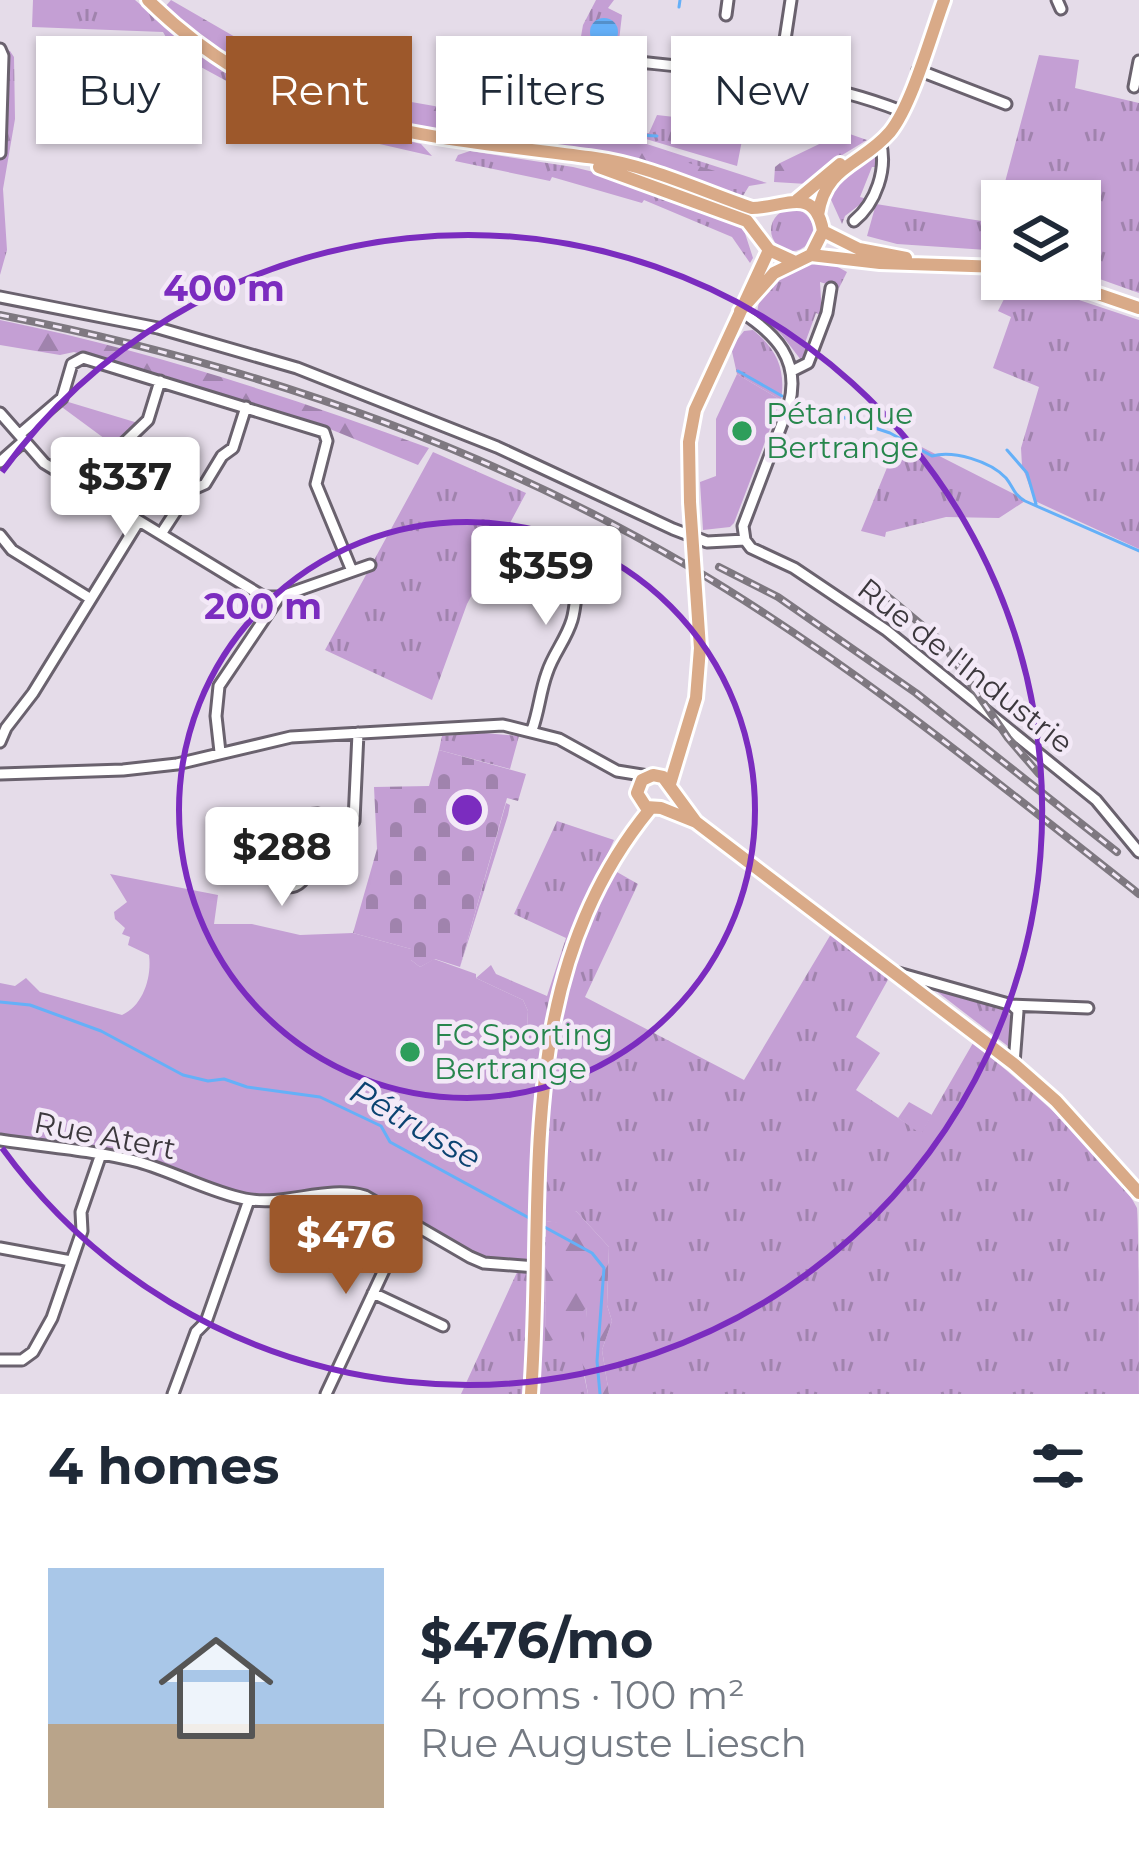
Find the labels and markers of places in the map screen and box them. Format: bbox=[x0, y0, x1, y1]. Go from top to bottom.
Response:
place label: Pétanque Bertrange bbox=[766, 395, 919, 466]
marker: Pétanque Bertrange bbox=[729, 418, 755, 444]
pin: $337 bbox=[54, 437, 196, 539]
pin: $359 bbox=[475, 526, 617, 628]
centre of rings bbox=[446, 789, 488, 831]
pin: $288 bbox=[211, 807, 353, 909]
place label: FC Sporting Bertrange bbox=[434, 1016, 613, 1087]
marker: FC Sporting Bertrange bbox=[397, 1039, 423, 1065]
pin: $476 bbox=[275, 1195, 417, 1297]

